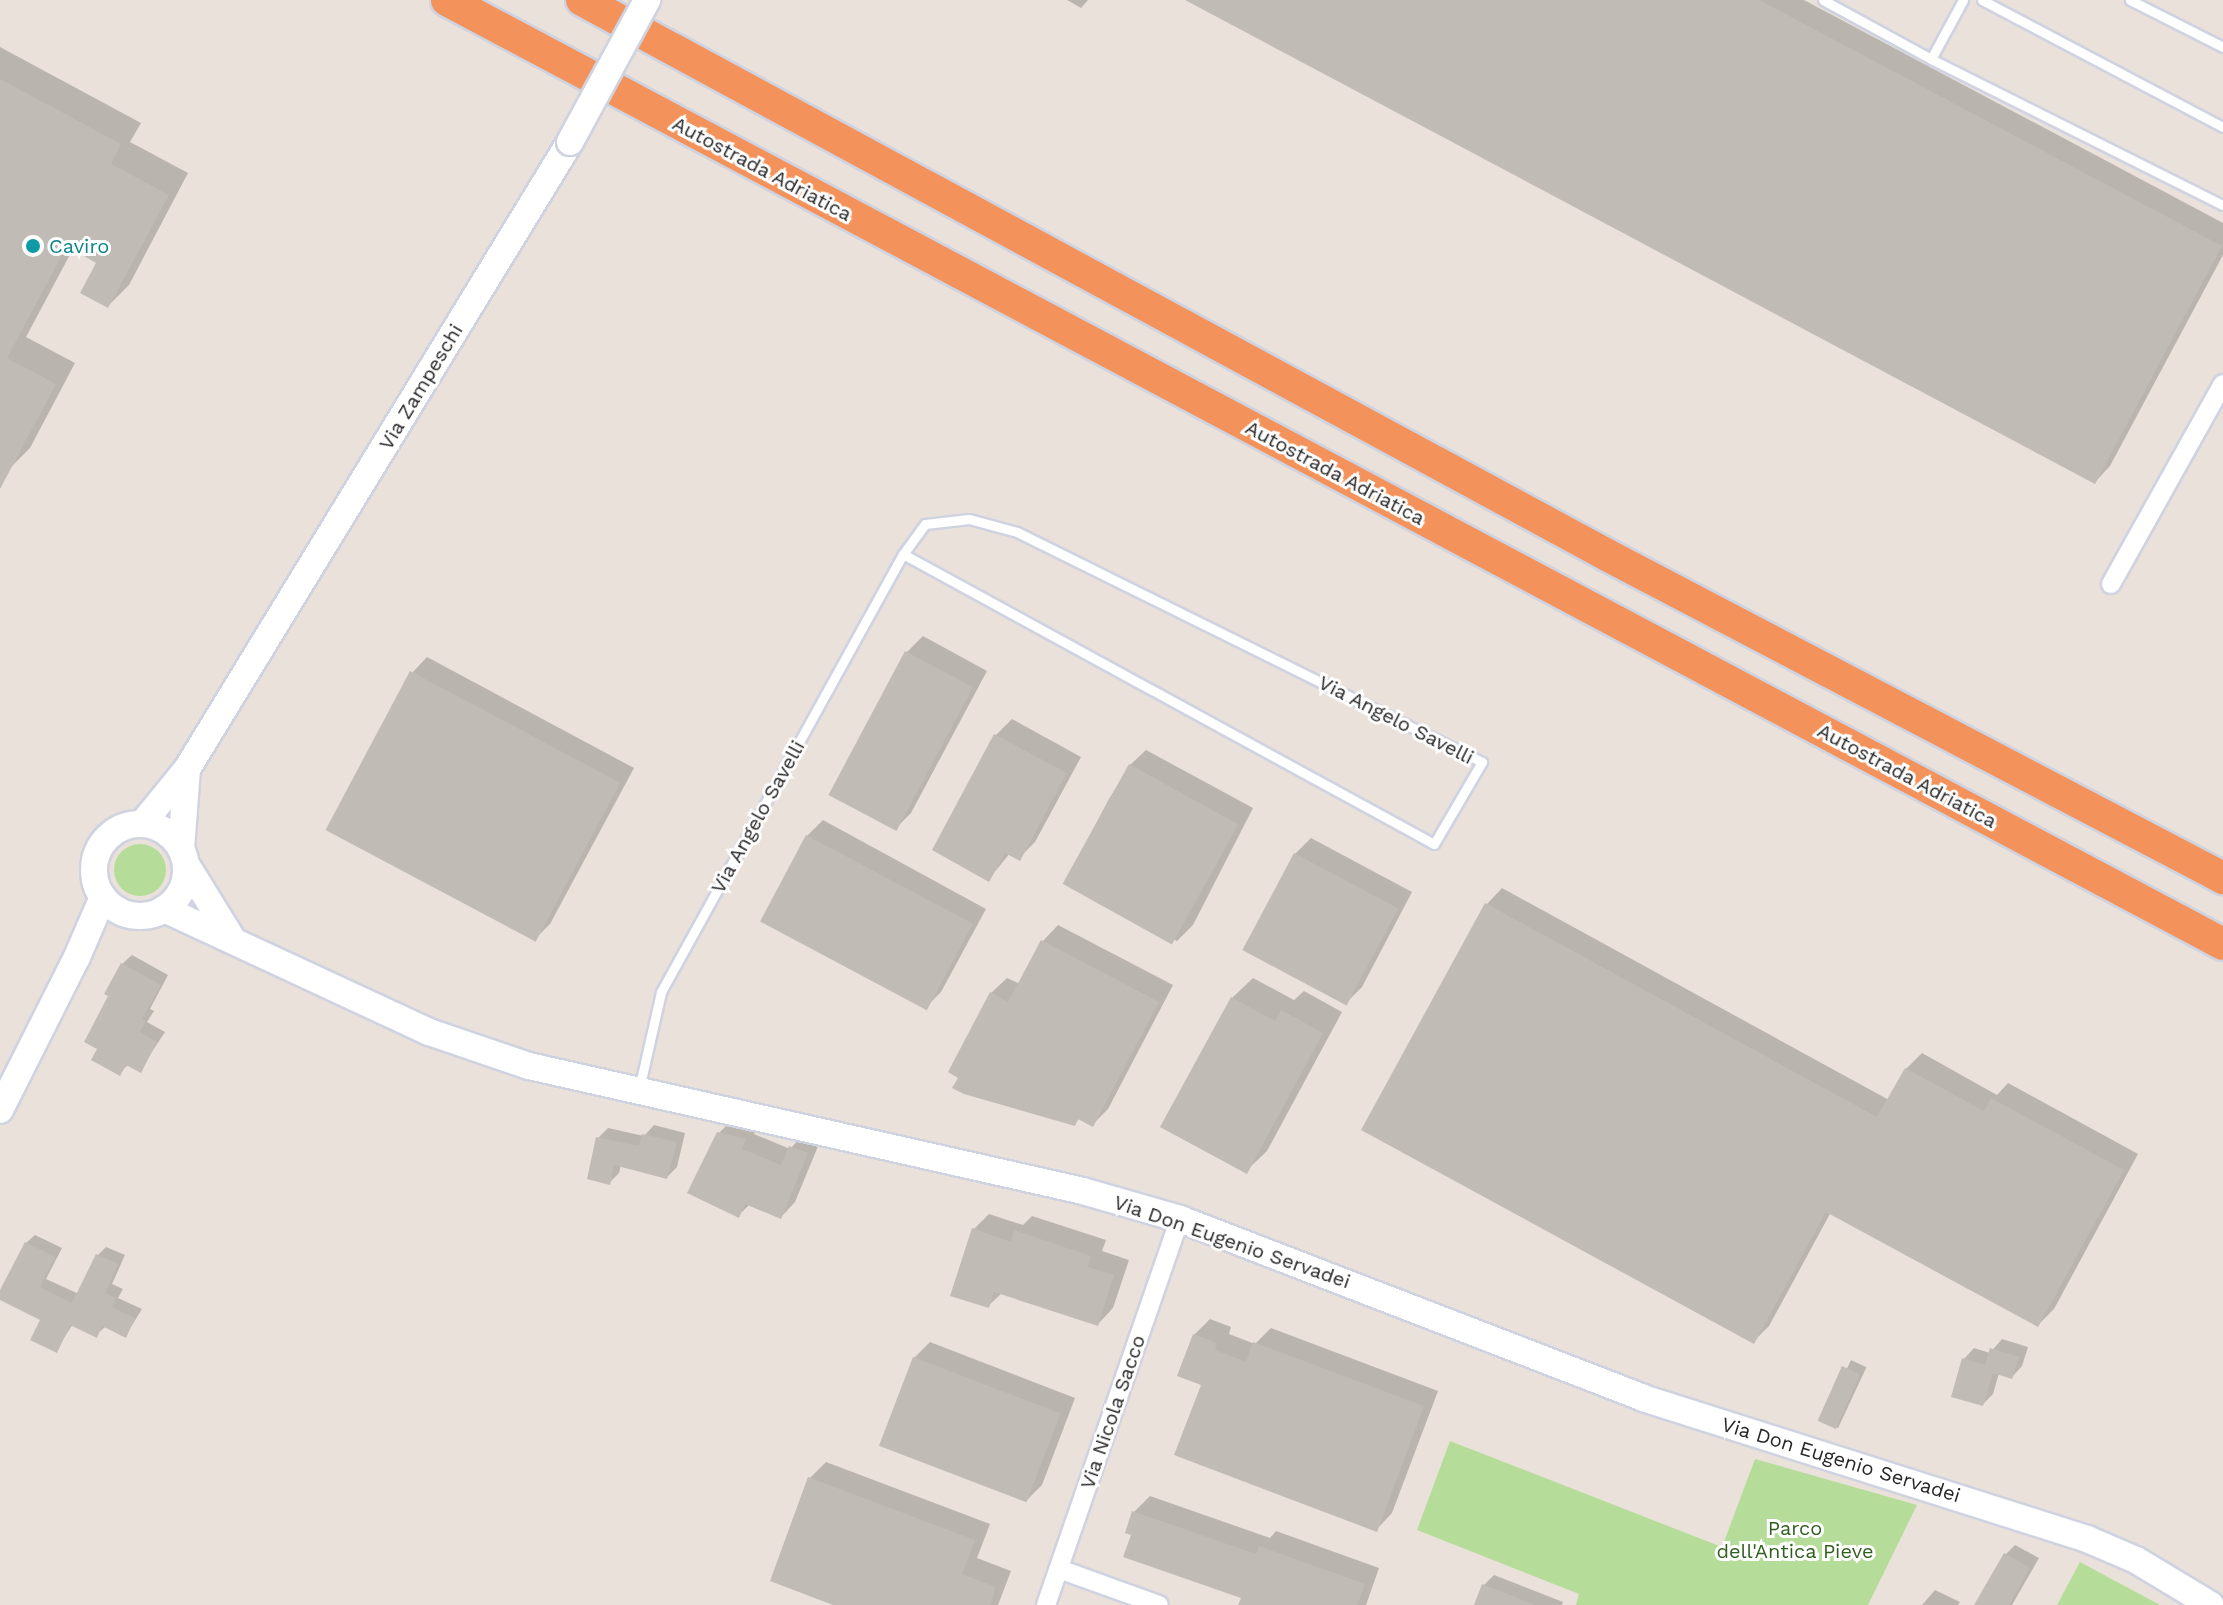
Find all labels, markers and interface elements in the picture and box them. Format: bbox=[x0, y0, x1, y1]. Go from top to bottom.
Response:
street label: Autostrada Adriatica bbox=[668, 111, 856, 227]
place label: Caviro bbox=[49, 234, 109, 258]
marker: Caviro bbox=[24, 237, 42, 255]
street label: Via Zampeschi bbox=[374, 320, 468, 454]
street label: Autostrada Adriatica bbox=[1241, 415, 1429, 531]
street label: Via Angelo Savelli bbox=[1314, 670, 1478, 770]
street label: Autostrada Adriatica bbox=[1813, 718, 2001, 834]
street label: Via Angelo Savelli bbox=[706, 736, 810, 898]
street label: Via Don Eugenio Servadei bbox=[1110, 1190, 1354, 1294]
street label: Via Nicola Sacco bbox=[1075, 1331, 1151, 1493]
street label: Via Don Eugenio Servadei bbox=[1718, 1412, 1964, 1508]
park label: Parco dell'Antica Pieve bbox=[1716, 1516, 1874, 1563]

